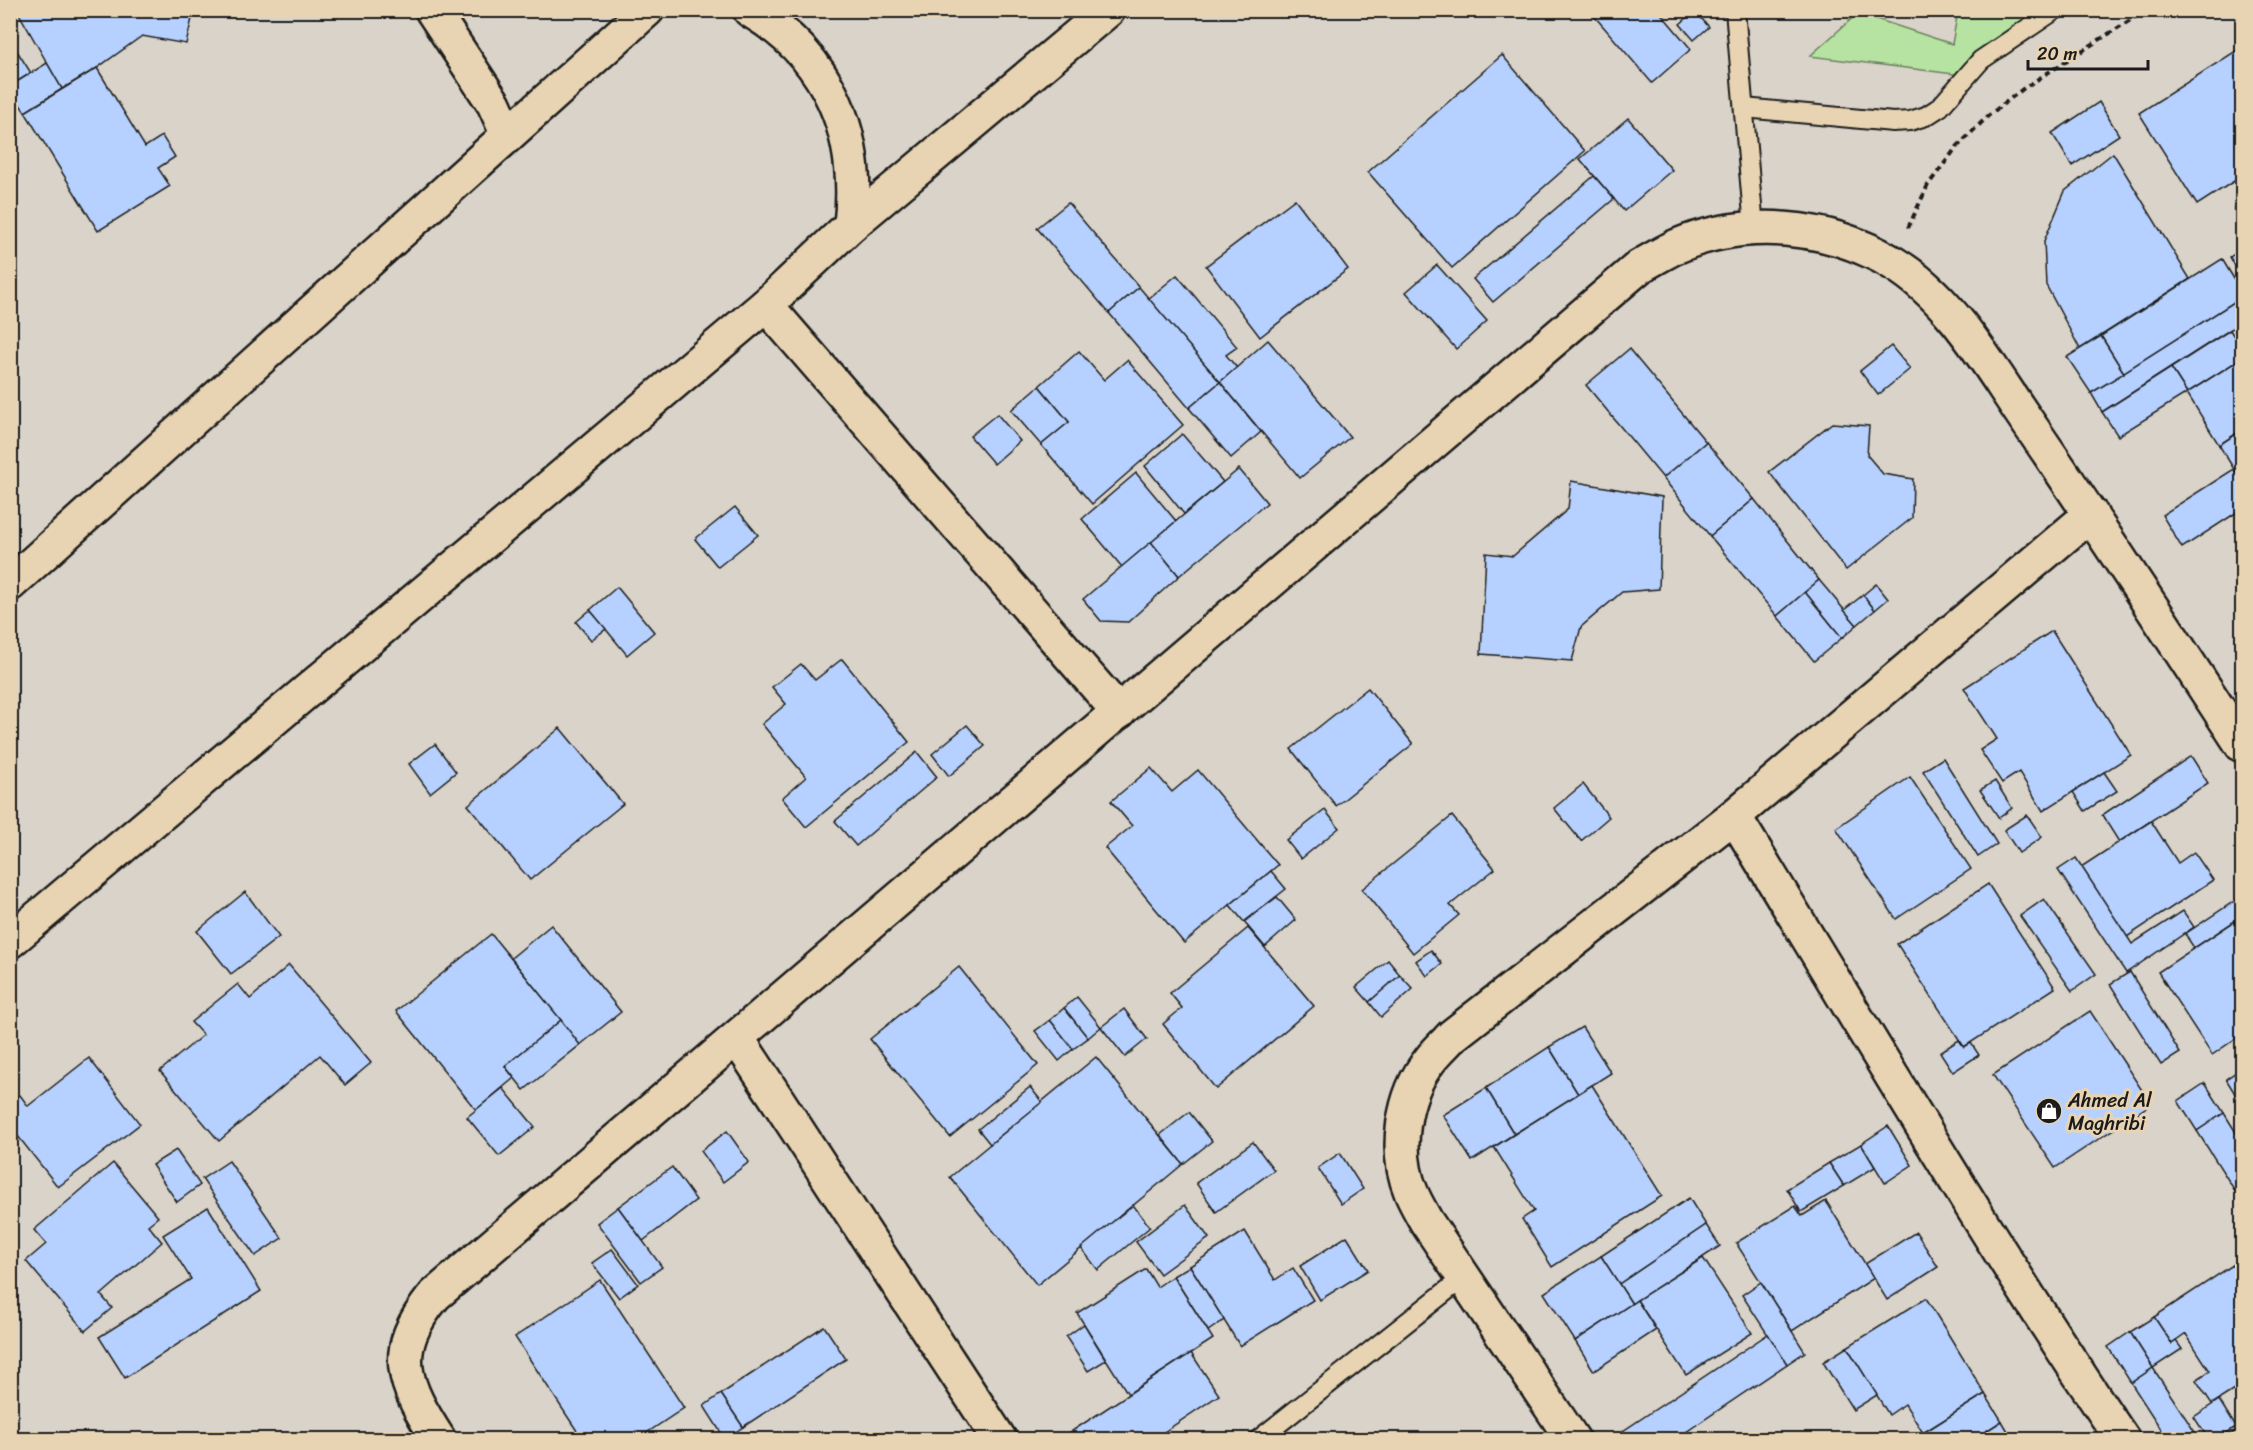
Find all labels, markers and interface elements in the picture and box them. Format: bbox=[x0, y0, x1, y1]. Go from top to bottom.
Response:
scale bar bbox=[2028, 33, 2148, 71]
text: 20 m bbox=[2037, 38, 2077, 70]
place label: Ahmed Al Maghribi bbox=[2067, 1083, 2153, 1141]
shop icon: Ahmed Al Maghribi bbox=[2034, 1096, 2064, 1126]

